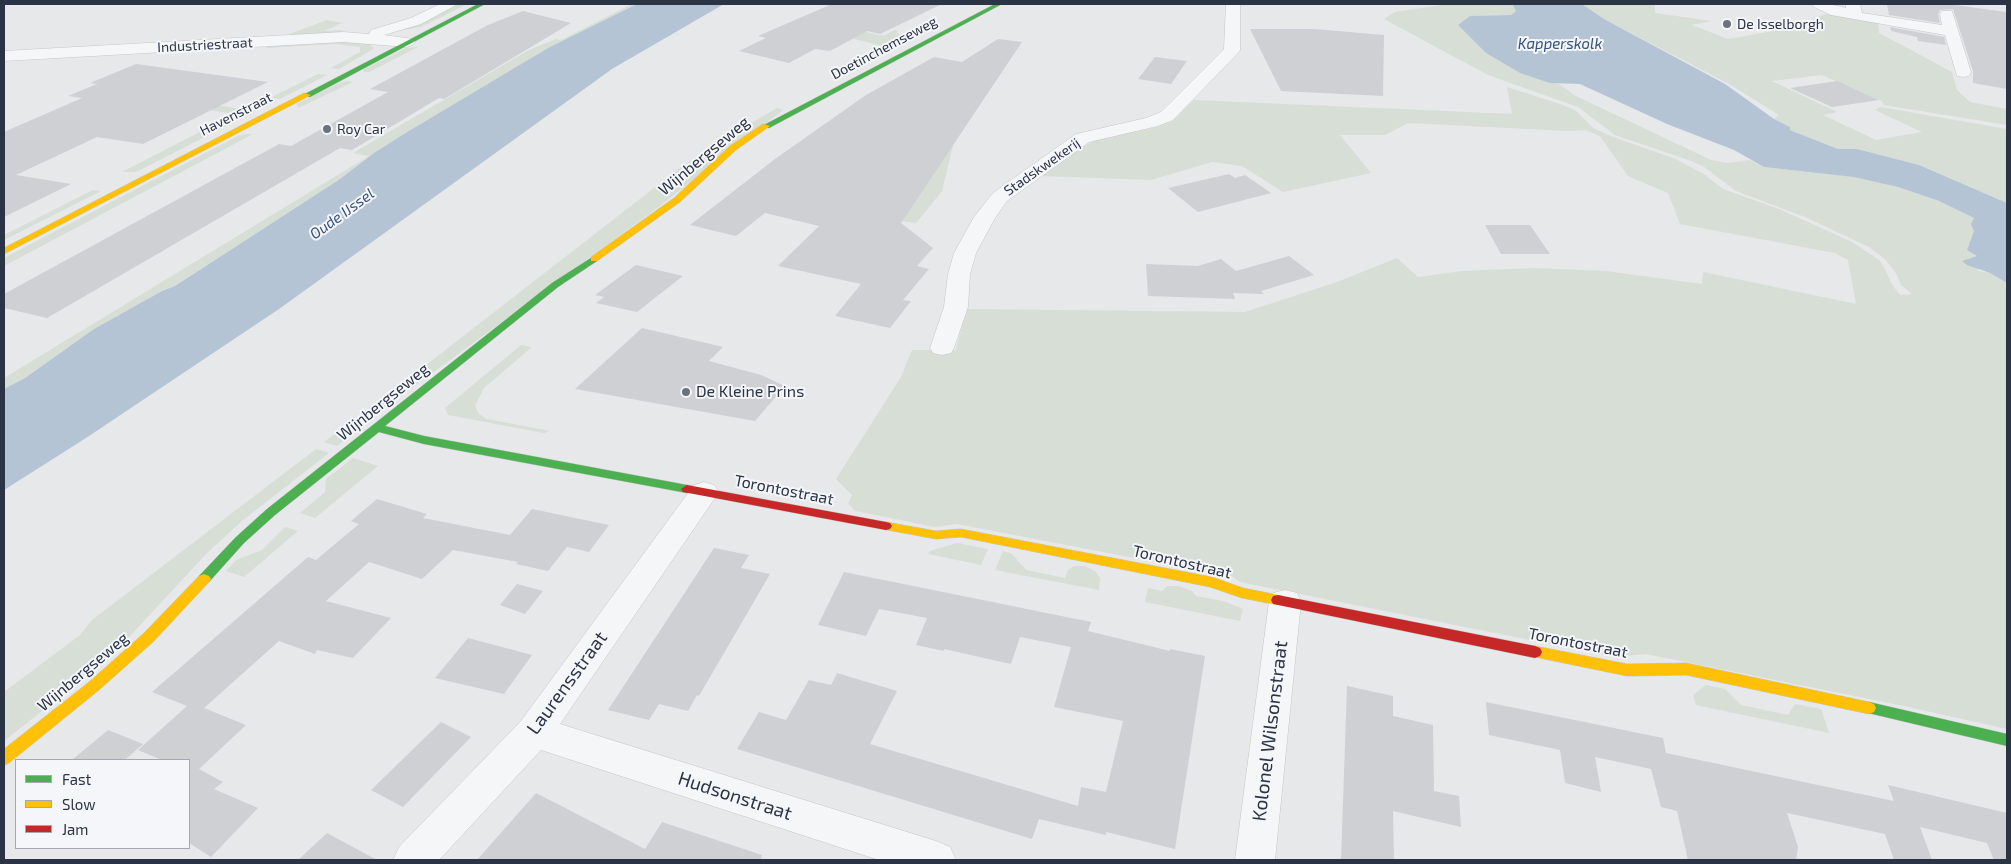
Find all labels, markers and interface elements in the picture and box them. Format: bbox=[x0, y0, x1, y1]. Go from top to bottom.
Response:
street label: Doetinchemseweg bbox=[828, 13, 940, 83]
place label: De Isselborgh bbox=[1737, 16, 1824, 32]
marker: De Isselborgh bbox=[1721, 18, 1733, 30]
street label: Industriestraat bbox=[157, 34, 253, 56]
water label: Kapperskolk bbox=[1518, 35, 1602, 53]
street label: Havenstraat bbox=[197, 89, 275, 139]
street label: Wijnbergseweg bbox=[655, 112, 753, 200]
place label: Roy Car bbox=[337, 121, 385, 137]
marker: Roy Car bbox=[321, 123, 333, 135]
street label: Stadskwekerij bbox=[1001, 135, 1083, 199]
water label: Oude IJssel bbox=[306, 185, 378, 243]
street label: Wijnbergseweg bbox=[333, 359, 433, 445]
place label: De Kleine Prins bbox=[696, 382, 804, 402]
marker: De Kleine Prins bbox=[680, 386, 692, 398]
street label: Torontostraat bbox=[733, 471, 835, 509]
street label: Torontostraat bbox=[1131, 541, 1233, 583]
street label: Torontostraat bbox=[1527, 624, 1629, 662]
street label: Laurensstraat bbox=[522, 627, 612, 739]
street label: Wijnbergseweg bbox=[34, 628, 132, 716]
street label: Kolonel Wilsonstraat bbox=[1248, 639, 1292, 823]
legend bbox=[15, 759, 190, 849]
street label: Hudsonstraat bbox=[675, 767, 795, 825]
text: Fast bbox=[62, 770, 91, 788]
text: Slow bbox=[62, 795, 96, 813]
text: Jam bbox=[62, 820, 88, 838]

